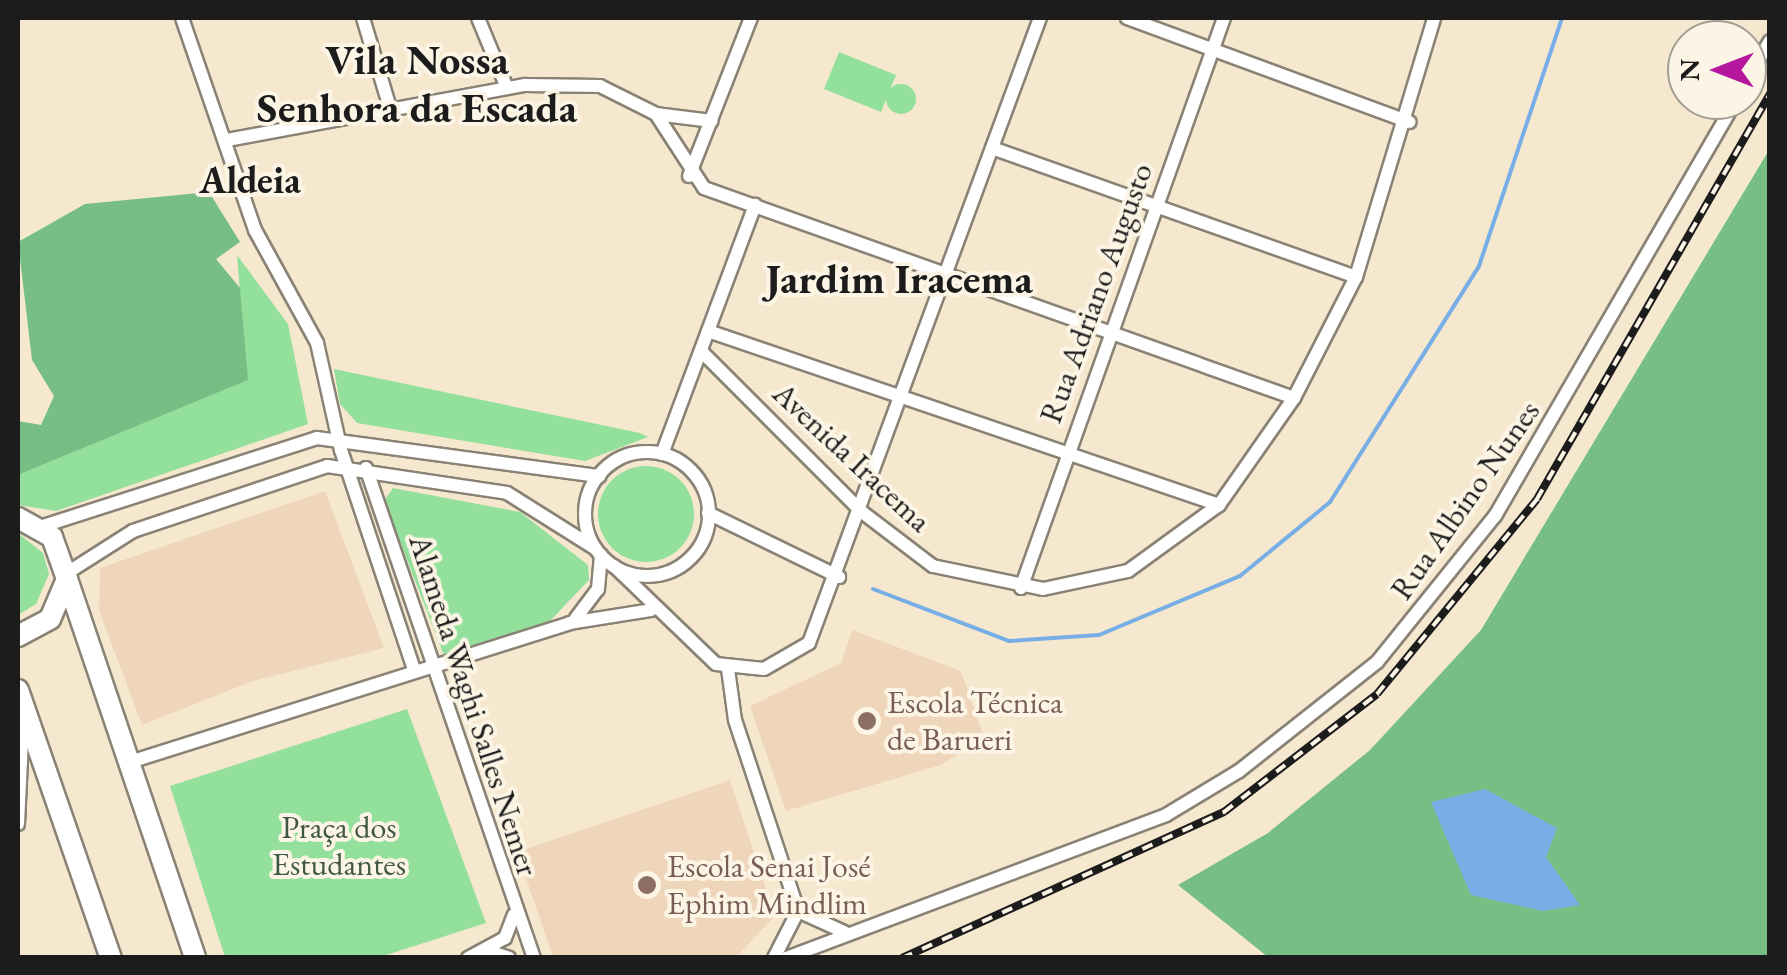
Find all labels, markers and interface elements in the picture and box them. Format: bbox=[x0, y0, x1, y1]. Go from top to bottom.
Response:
north arrow bbox=[1667, 20, 1767, 120]
district label: Vila Nossa Senhora da Escada bbox=[257, 35, 577, 134]
text: N bbox=[1671, 59, 1707, 81]
district label: Aldeia bbox=[199, 157, 301, 203]
street label: Rua Adriano Augusto bbox=[1031, 158, 1161, 428]
district label: Jardim Iracema bbox=[765, 254, 1033, 304]
street label: Avenida Iracema bbox=[765, 374, 939, 540]
street label: Rua Albino Nunes bbox=[1382, 393, 1548, 607]
street label: Alameda Waghi Salles Nemer bbox=[401, 529, 547, 881]
place label: Escola Técnica de Barueri bbox=[887, 684, 1063, 759]
marker: Escola Técnica de Barueri bbox=[856, 710, 878, 732]
park label: Praça dos Estudantes bbox=[272, 809, 406, 884]
place label: Escola Senai José Ephim Mindlim bbox=[667, 848, 871, 923]
marker: Escola Senai José Ephim Mindlim bbox=[636, 874, 658, 896]

